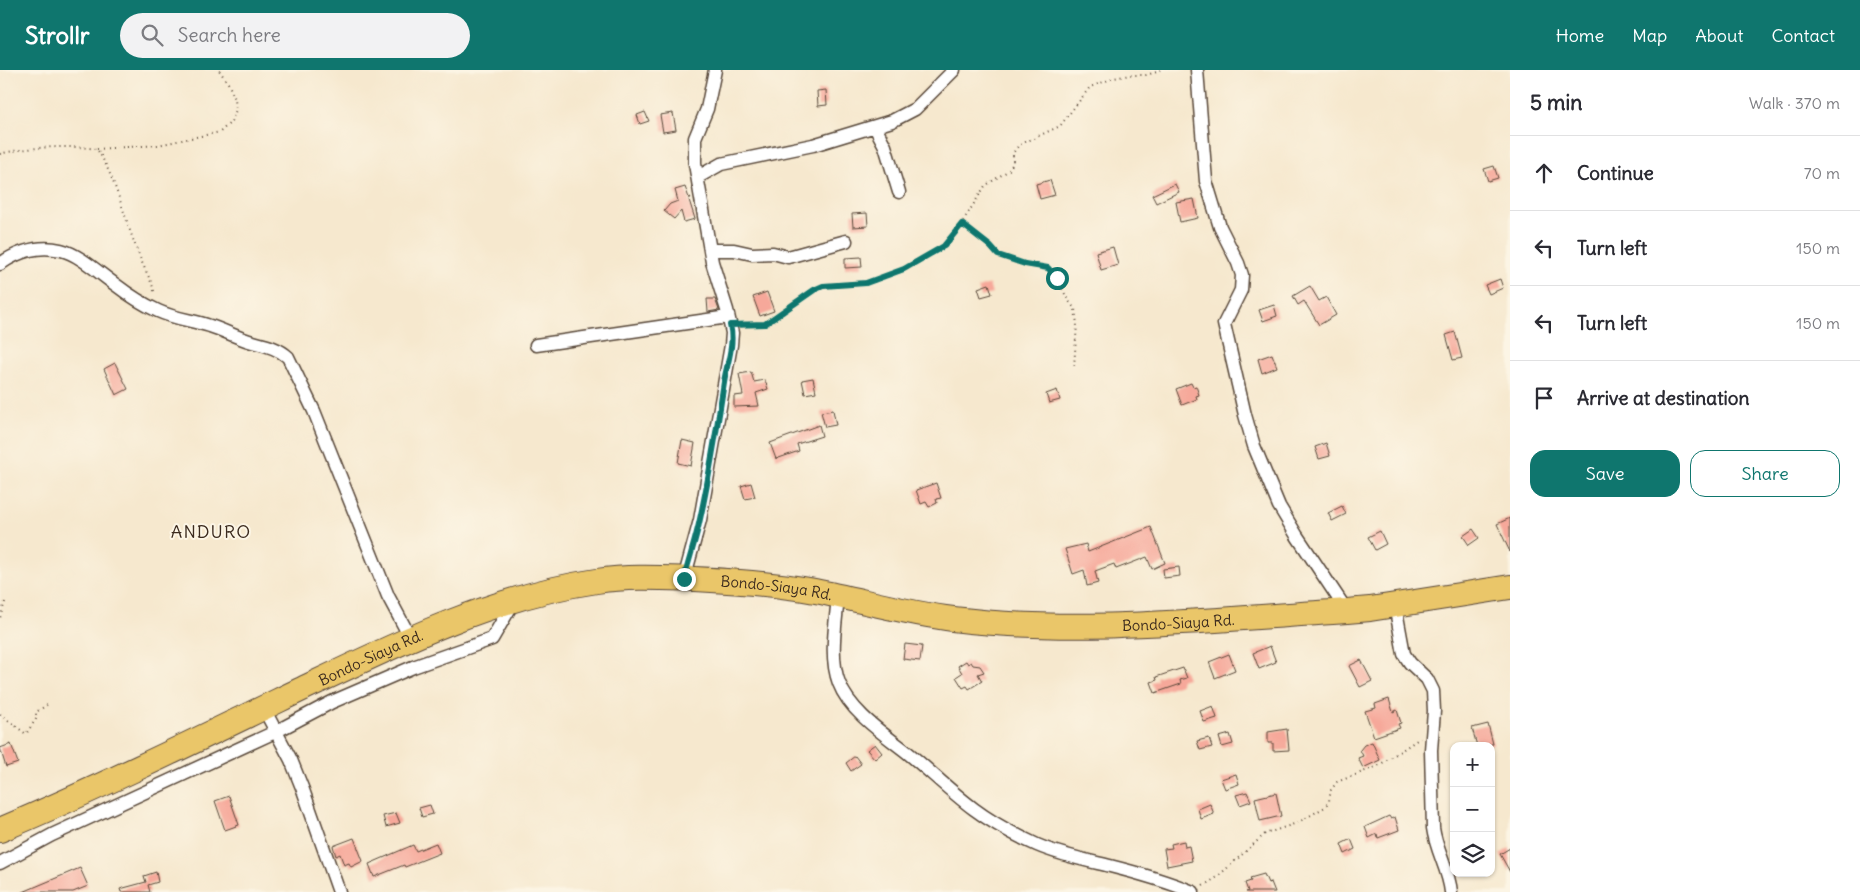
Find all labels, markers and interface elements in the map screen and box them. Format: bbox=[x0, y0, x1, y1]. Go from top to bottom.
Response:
search box bbox=[120, 13, 470, 58]
text: Strollr bbox=[25, 20, 90, 50]
icon: search bbox=[138, 21, 166, 49]
text: Search here bbox=[178, 23, 281, 47]
text: Home bbox=[1556, 24, 1604, 47]
text: Map bbox=[1632, 24, 1667, 47]
text: About bbox=[1695, 24, 1743, 47]
text: Contact bbox=[1771, 24, 1835, 47]
text: 5 min bbox=[1530, 89, 1582, 116]
text: Walk · 370 m bbox=[1749, 93, 1840, 113]
icon: ahead bbox=[1530, 159, 1558, 187]
text: Continue bbox=[1577, 161, 1654, 185]
text: 70 m bbox=[1804, 163, 1840, 183]
icon: left bbox=[1530, 234, 1558, 262]
text: Turn left bbox=[1577, 236, 1647, 260]
text: 150 m bbox=[1796, 238, 1840, 258]
route start bbox=[1046, 267, 1069, 290]
icon: left bbox=[1530, 309, 1558, 337]
text: Turn left bbox=[1577, 311, 1647, 335]
text: 150 m bbox=[1796, 313, 1840, 333]
icon: arrive bbox=[1530, 384, 1558, 412]
text: Arrive at destination bbox=[1577, 386, 1750, 410]
button: Save bbox=[1530, 450, 1680, 497]
button: Share bbox=[1690, 450, 1840, 497]
district label: ANDURO bbox=[171, 520, 251, 543]
route end bbox=[673, 568, 696, 591]
street label: Bondo-Siaya Rd. bbox=[720, 571, 834, 604]
street label: Bondo-Siaya Rd. bbox=[1122, 609, 1235, 635]
street label: Bondo-Siaya Rd. bbox=[315, 625, 426, 689]
map controls bbox=[1450, 742, 1495, 877]
button: + bbox=[1450, 742, 1495, 787]
button: − bbox=[1450, 787, 1495, 832]
button: layers bbox=[1450, 832, 1495, 877]

